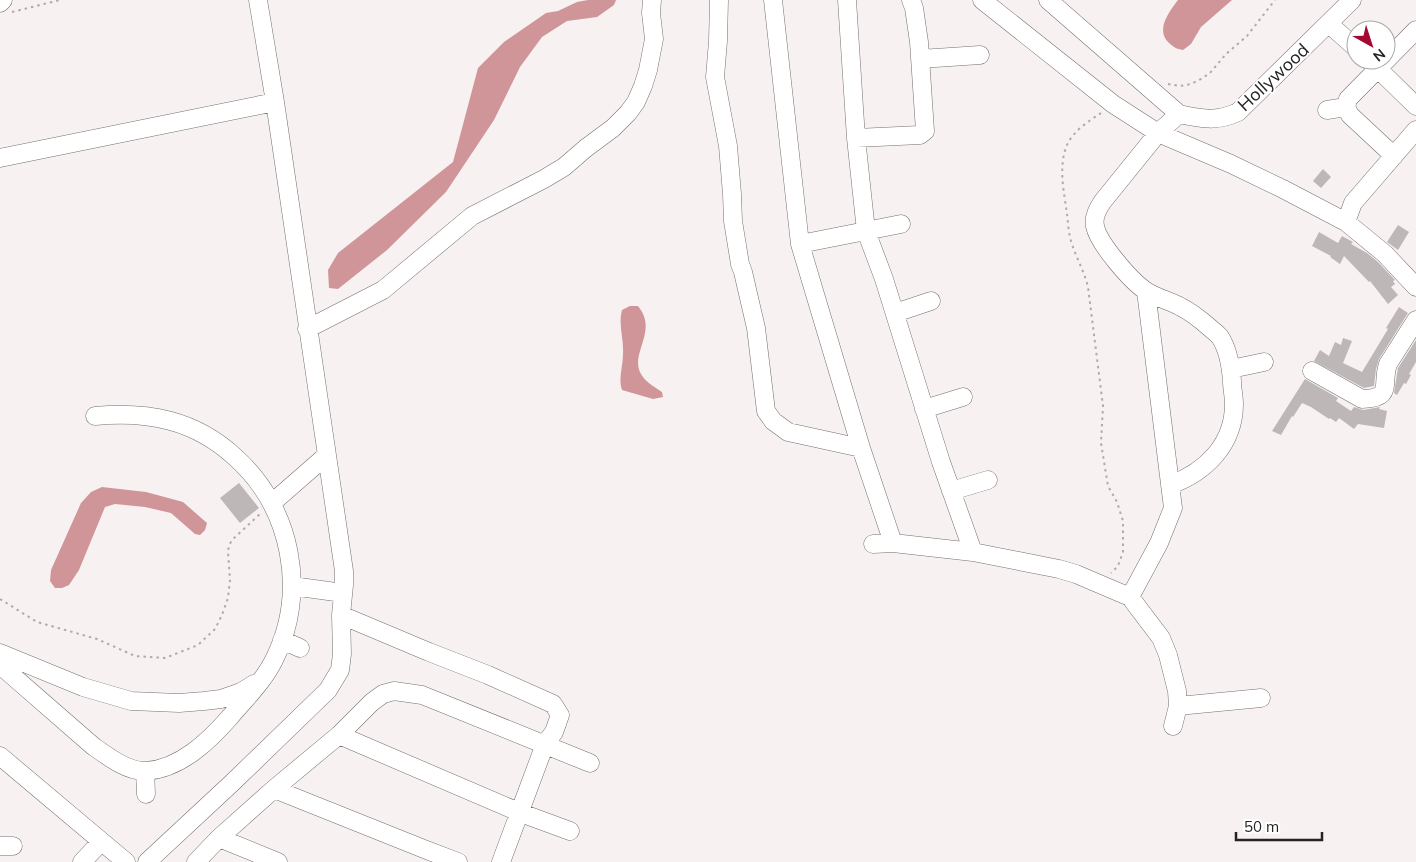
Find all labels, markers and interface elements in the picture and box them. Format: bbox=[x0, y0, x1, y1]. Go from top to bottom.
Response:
north arrow bbox=[1346, 20, 1396, 70]
street label: Hollywood bbox=[1233, 38, 1313, 116]
text: N bbox=[1369, 45, 1389, 65]
scale bar bbox=[1236, 810, 1322, 842]
text: 50 m bbox=[1244, 817, 1279, 836]

